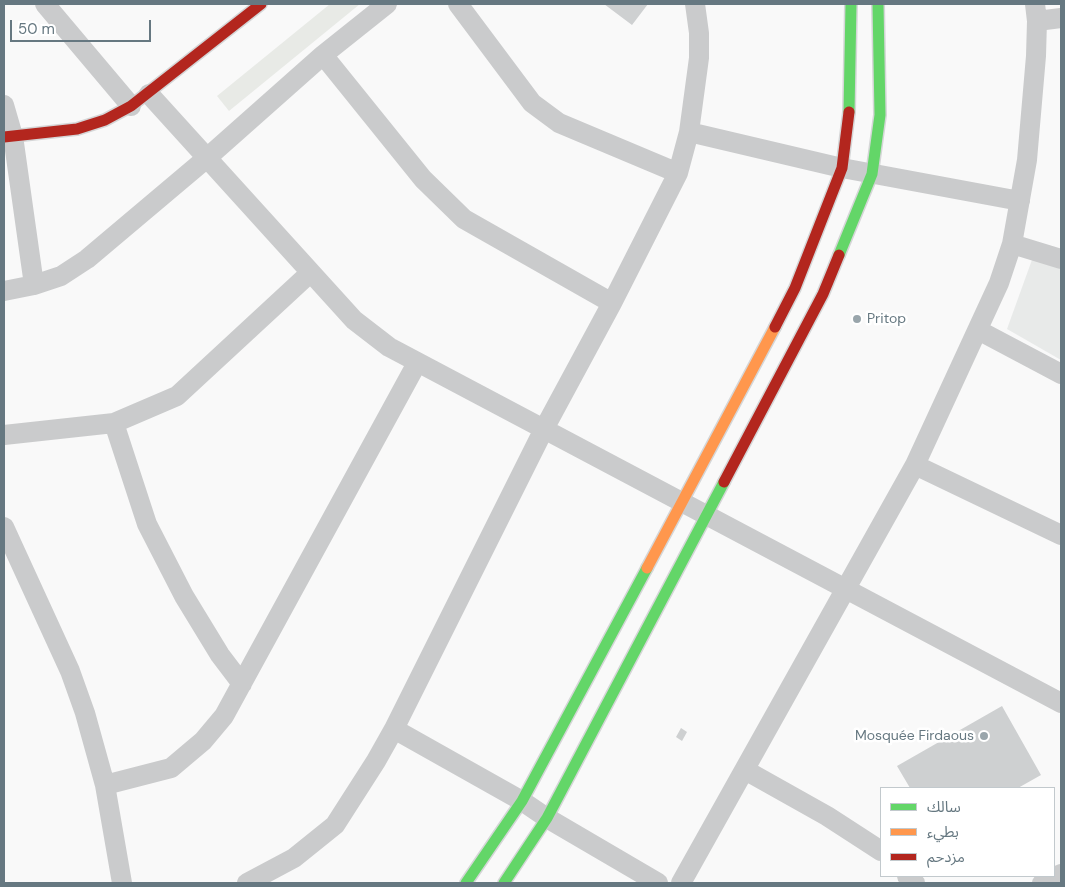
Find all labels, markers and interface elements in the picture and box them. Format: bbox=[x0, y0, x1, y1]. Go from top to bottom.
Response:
scale bar bbox=[12, 10, 154, 42]
text: 50 m bbox=[18, 19, 55, 39]
place label: Pritop bbox=[867, 311, 906, 327]
marker: Pritop bbox=[851, 313, 863, 325]
place label: Mosquée Firdaous bbox=[855, 728, 974, 744]
marker: Mosquée Firdaous bbox=[978, 730, 990, 742]
legend bbox=[880, 787, 1055, 877]
text: سالك bbox=[927, 797, 961, 817]
text: بطيء bbox=[927, 822, 959, 842]
text: مزدحم bbox=[927, 847, 965, 867]

